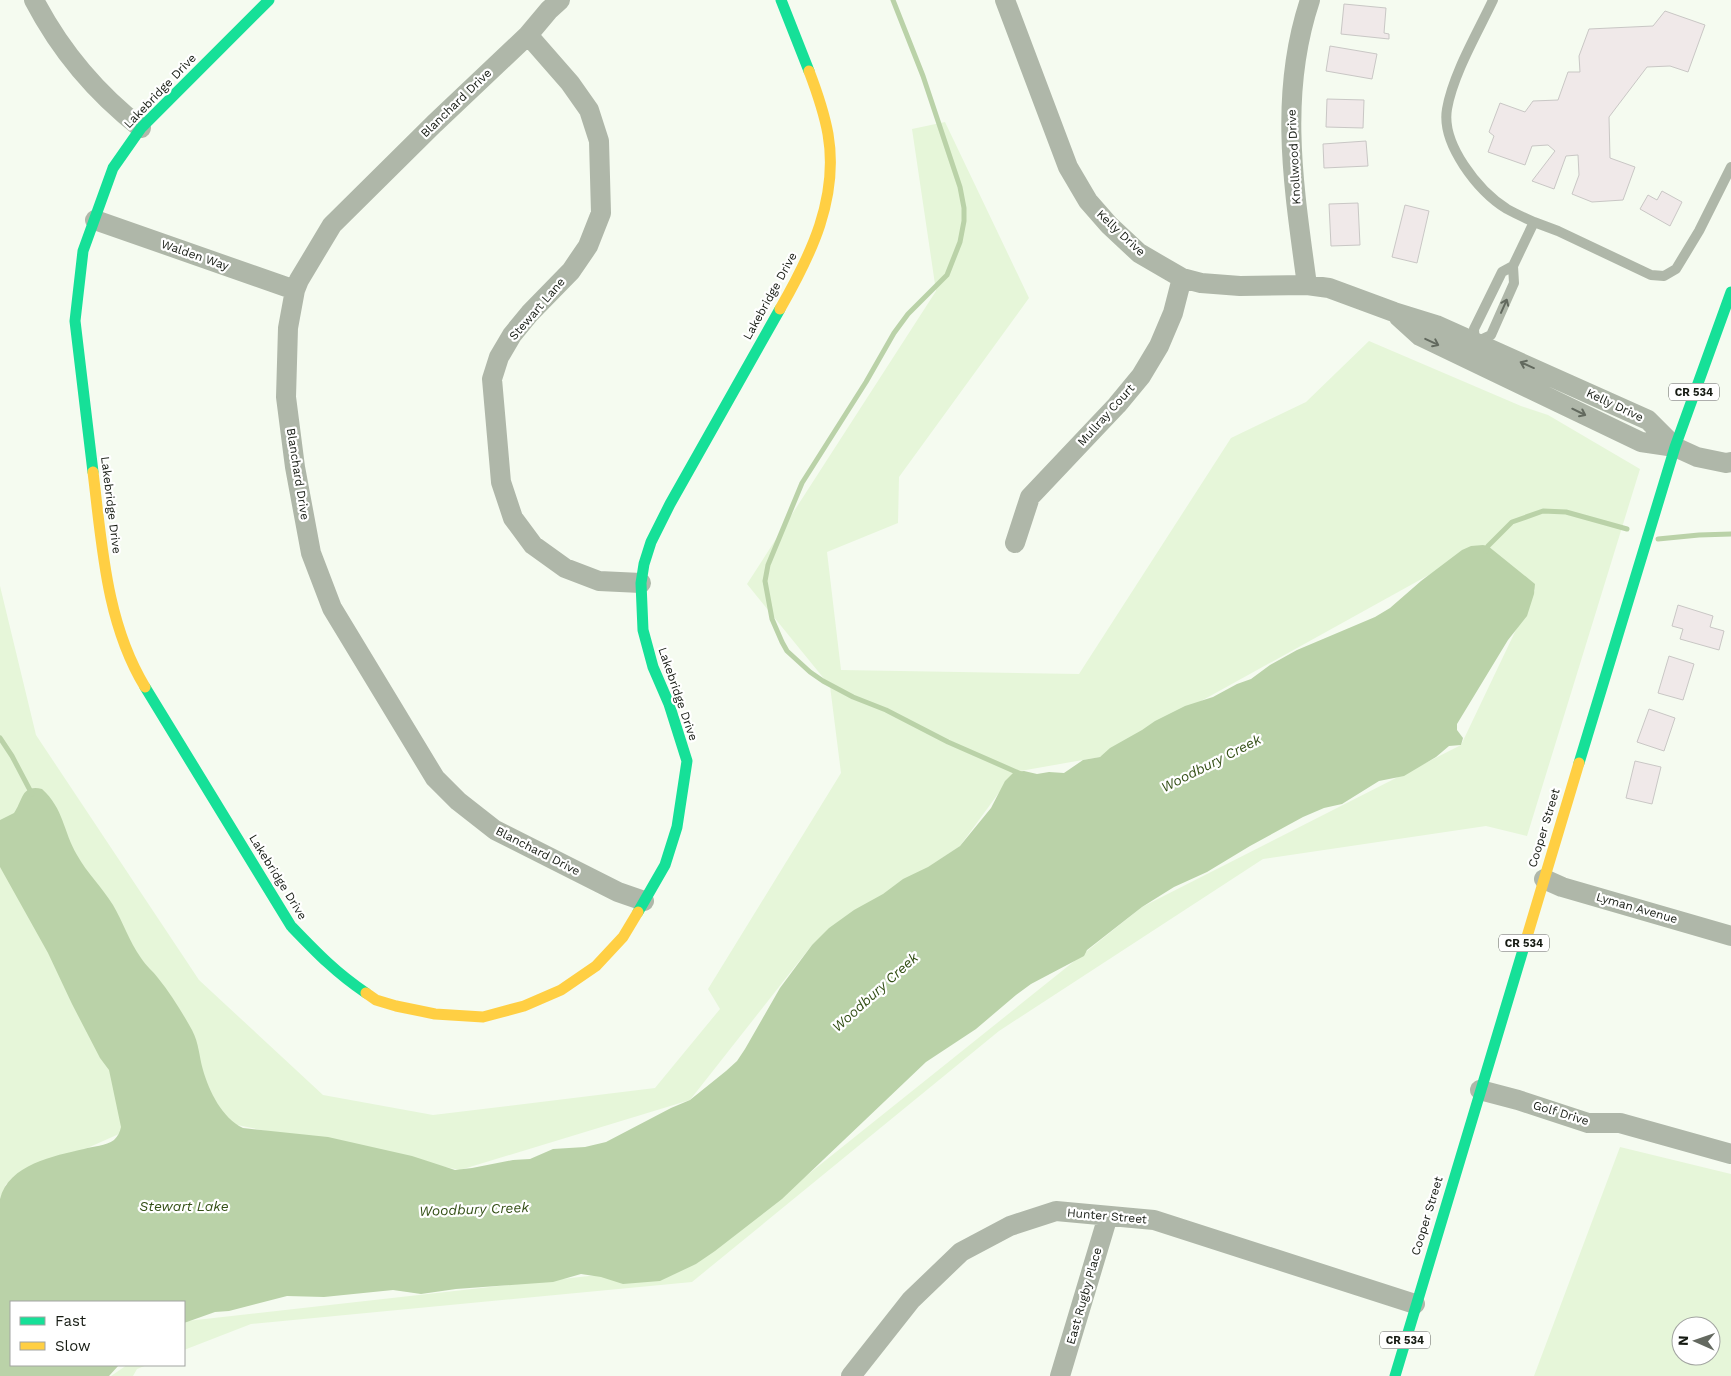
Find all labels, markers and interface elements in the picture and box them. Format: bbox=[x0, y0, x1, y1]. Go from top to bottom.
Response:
street label: Lakebridge Drive bbox=[121, 51, 199, 131]
street label: Blanchard Drive bbox=[418, 66, 494, 140]
street label: Knollwood Drive bbox=[1285, 109, 1303, 205]
street label: Kelly Drive bbox=[1094, 207, 1148, 259]
street label: Walden Way bbox=[159, 237, 232, 273]
street label: Lakebridge Drive bbox=[740, 250, 800, 342]
street label: Stewart Lane bbox=[506, 275, 568, 343]
one-way arrow bbox=[1499, 299, 1509, 314]
one-way arrow bbox=[1425, 337, 1440, 347]
one-way arrow bbox=[1520, 360, 1535, 370]
street label: Mullray Court bbox=[1075, 381, 1137, 449]
road number: CR 534 bbox=[1669, 384, 1719, 401]
street label: Kelly Drive bbox=[1584, 386, 1646, 424]
one-way arrow bbox=[1571, 408, 1586, 417]
street label: Blanchard Drive bbox=[284, 427, 312, 521]
street label: Lakebridge Drive bbox=[98, 456, 124, 554]
street label: Lakebridge Drive bbox=[655, 645, 701, 743]
water label: Woodbury Creek bbox=[1158, 731, 1264, 795]
street label: Cooper Street bbox=[1525, 787, 1563, 869]
street label: Blanchard Drive bbox=[493, 824, 583, 878]
street label: Lakebridge Drive bbox=[246, 832, 310, 922]
street label: Lyman Avenue bbox=[1595, 890, 1679, 926]
road number: CR 534 bbox=[1499, 934, 1549, 951]
water label: Woodbury Creek bbox=[829, 949, 922, 1035]
street label: Golf Drive bbox=[1531, 1098, 1591, 1128]
street label: Cooper Street bbox=[1408, 1175, 1446, 1257]
water label: Stewart Lake bbox=[139, 1198, 229, 1214]
water label: Woodbury Creek bbox=[419, 1199, 530, 1219]
street label: Hunter Street bbox=[1066, 1206, 1148, 1226]
street label: East Rugby Place bbox=[1063, 1246, 1105, 1346]
legend bbox=[10, 1301, 185, 1366]
text: Fast bbox=[55, 1312, 87, 1330]
north arrow bbox=[1671, 1316, 1721, 1366]
road number: CR 534 bbox=[1380, 1332, 1430, 1348]
text: N bbox=[1675, 1335, 1691, 1346]
text: Slow bbox=[55, 1337, 91, 1355]

